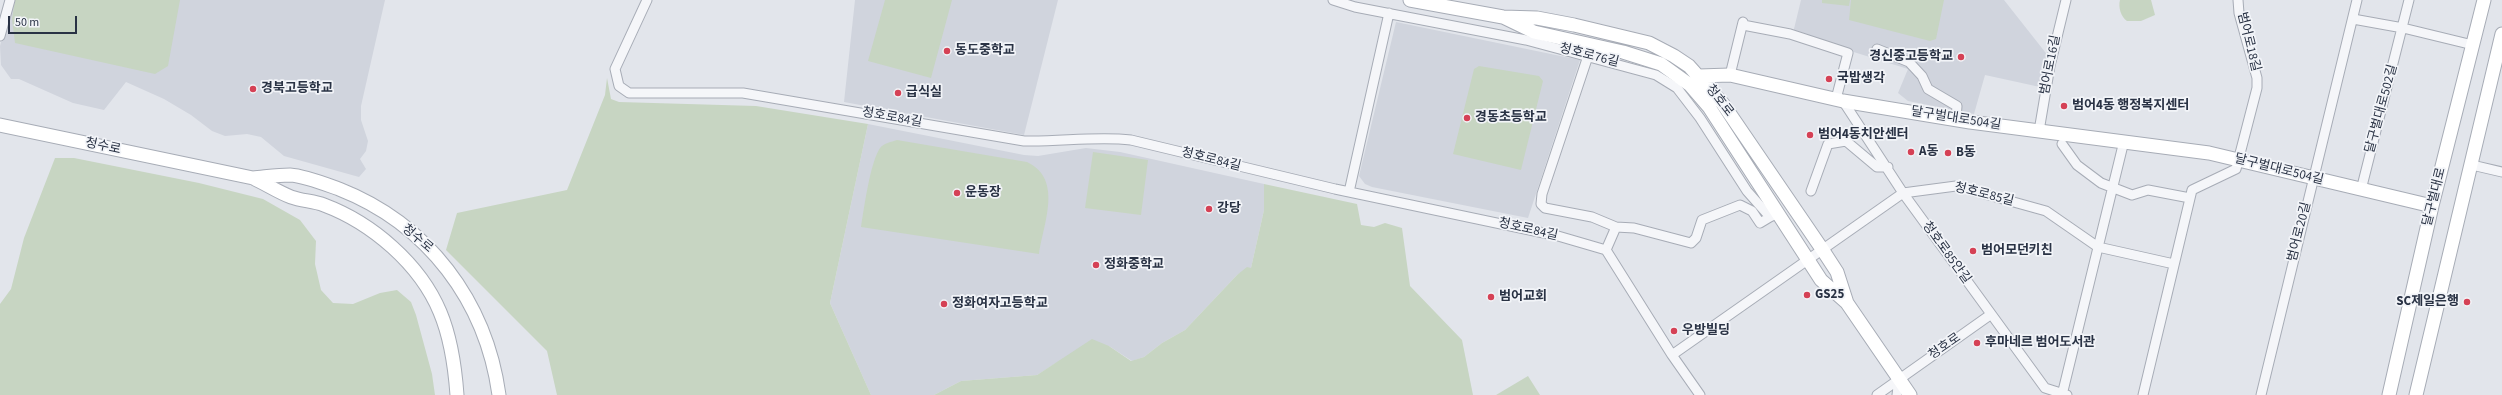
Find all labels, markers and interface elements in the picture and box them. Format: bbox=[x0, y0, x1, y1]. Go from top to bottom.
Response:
scale bar bbox=[10, 8, 79, 34]
street label: 범어로18길 bbox=[2233, 11, 2263, 73]
text: 50 m bbox=[15, 14, 39, 31]
street label: 범어로16길 bbox=[2038, 34, 2064, 96]
street label: 청호로76길 bbox=[1558, 41, 1620, 71]
place label: 동도중학교 bbox=[955, 43, 1015, 59]
marker: 동도중학교 bbox=[942, 46, 952, 56]
place label: 경신중고등학교 bbox=[1869, 49, 1953, 65]
marker: 경신중고등학교 bbox=[1956, 52, 1966, 62]
street label: 달구벌대로502길 bbox=[2363, 63, 2401, 155]
place label: 국밥생각 bbox=[1837, 71, 1885, 87]
marker: 국밥생각 bbox=[1824, 74, 1834, 84]
place label: 경북고등학교 bbox=[261, 81, 333, 97]
street label: 청호로 bbox=[1702, 82, 1736, 120]
marker: 경북고등학교 bbox=[248, 84, 258, 94]
place label: 급식실 bbox=[906, 85, 942, 101]
marker: 급식실 bbox=[893, 88, 903, 98]
place label: 범어4동 행정복지센터 bbox=[2072, 98, 2189, 114]
marker: 범어4동 행정복지센터 bbox=[2059, 101, 2069, 111]
street label: 달구벌대로504길 bbox=[1910, 104, 2002, 134]
street label: 청호로84길 bbox=[861, 105, 923, 131]
place label: 경동초등학교 bbox=[1475, 110, 1547, 126]
marker: 경동초등학교 bbox=[1462, 113, 1472, 123]
place label: 범어4동치안센터 bbox=[1818, 127, 1909, 143]
marker: 범어4동치안센터 bbox=[1805, 130, 1815, 140]
street label: 청수로 bbox=[84, 136, 122, 158]
place label: A동 bbox=[1919, 144, 1938, 160]
street label: 청호로84길 bbox=[1180, 145, 1242, 175]
place label: B동 bbox=[1956, 145, 1976, 161]
marker: A동 bbox=[1906, 147, 1916, 157]
marker: B동 bbox=[1943, 148, 1953, 158]
street label: 달구벌대로504길 bbox=[2233, 151, 2325, 189]
street label: 달구벌대로 bbox=[2420, 166, 2450, 228]
street label: 청호로85길 bbox=[1953, 180, 2015, 210]
place label: 운동장 bbox=[965, 185, 1001, 201]
marker: 운동장 bbox=[952, 188, 962, 198]
place label: 강당 bbox=[1217, 201, 1241, 217]
street label: 범어로20길 bbox=[2285, 201, 2315, 263]
marker: 강당 bbox=[1204, 204, 1214, 214]
street label: 청호로84길 bbox=[1497, 216, 1559, 244]
street label: 청호로85안길 bbox=[1918, 219, 1974, 287]
street label: 청수로 bbox=[398, 221, 436, 257]
place label: 범어모던키친 bbox=[1981, 243, 2053, 259]
marker: 범어모던키친 bbox=[1968, 246, 1978, 256]
place label: 정화중학교 bbox=[1104, 257, 1164, 273]
marker: 정화중학교 bbox=[1091, 260, 1101, 270]
place label: GS25 bbox=[1815, 287, 1844, 303]
place label: 범어교회 bbox=[1499, 289, 1547, 305]
marker: GS25 bbox=[1802, 290, 1812, 300]
marker: 범어교회 bbox=[1486, 292, 1496, 302]
place label: SC제일은행 bbox=[2396, 294, 2459, 310]
place label: 정화여자고등학교 bbox=[952, 296, 1048, 312]
marker: SC제일은행 bbox=[2462, 297, 2472, 307]
marker: 정화여자고등학교 bbox=[939, 299, 949, 309]
place label: 우방빌딩 bbox=[1682, 323, 1730, 339]
marker: 우방빌딩 bbox=[1669, 326, 1679, 336]
street label: 청호로 bbox=[1926, 330, 1964, 364]
place label: 후마네르 범어도서관 bbox=[1985, 335, 2095, 351]
marker: 후마네르 범어도서관 bbox=[1972, 338, 1982, 348]

